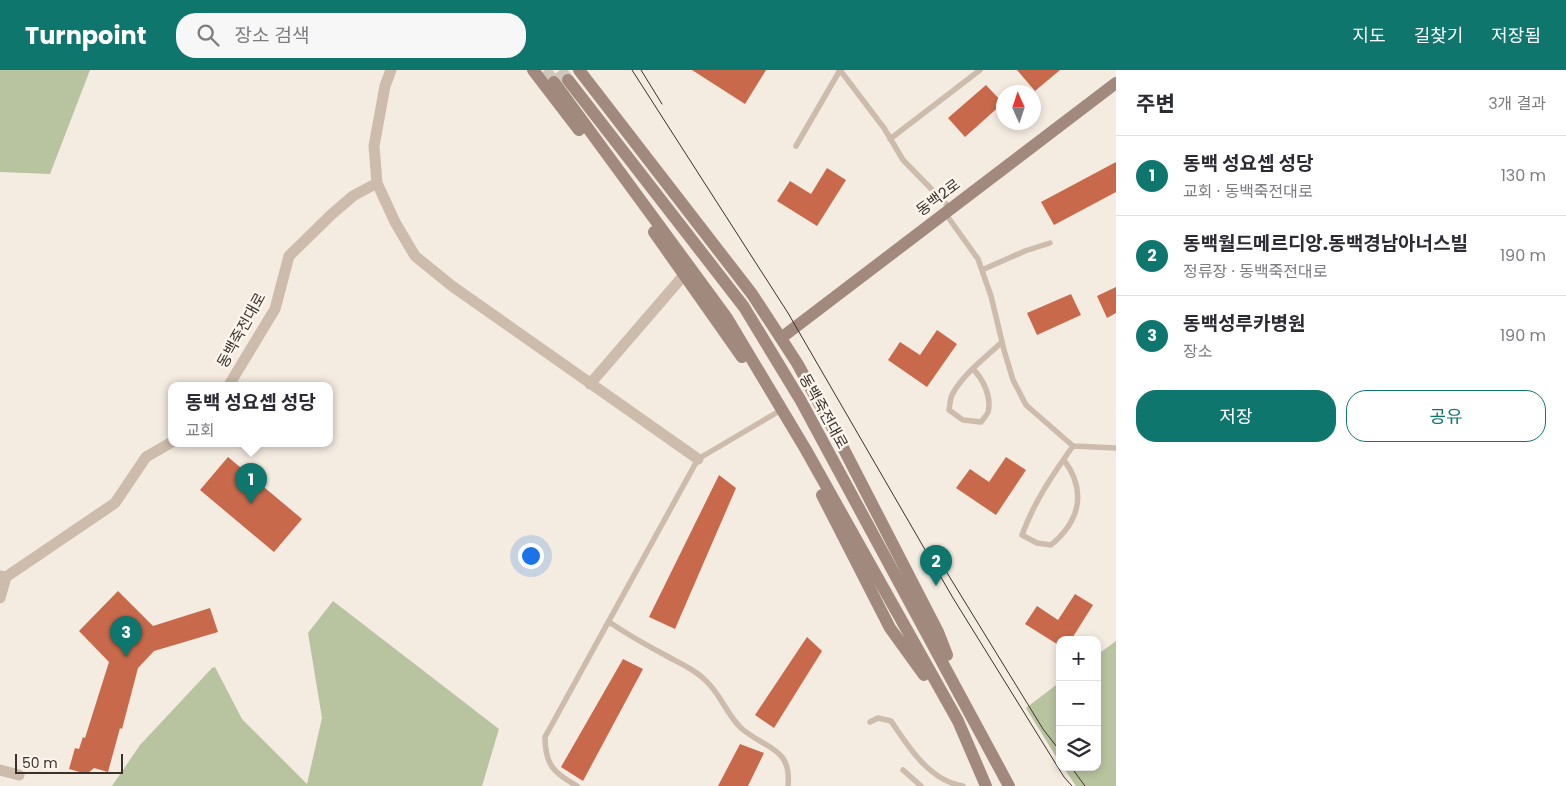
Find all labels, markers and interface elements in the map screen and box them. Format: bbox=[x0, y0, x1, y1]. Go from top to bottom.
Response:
search box bbox=[176, 13, 526, 58]
text: Turnpoint bbox=[25, 19, 146, 52]
icon: search bbox=[194, 21, 222, 49]
text: 장소 검색 bbox=[234, 22, 309, 49]
text: 지도 bbox=[1353, 23, 1386, 48]
text: 길찾기 bbox=[1414, 23, 1463, 48]
text: 저장됨 bbox=[1491, 23, 1541, 48]
north arrow bbox=[996, 85, 1041, 130]
text: 주변 bbox=[1136, 89, 1175, 118]
text: 3개 결과 bbox=[1488, 92, 1546, 115]
text: 동백 성요셉 성당 bbox=[1183, 150, 1313, 177]
text: 1 bbox=[1149, 164, 1155, 187]
text: 130 m bbox=[1501, 164, 1546, 187]
street label: 동백2로 bbox=[912, 174, 964, 220]
text: 교회 · 동백죽전대로 bbox=[1183, 180, 1313, 203]
text: 동백월드메르디앙.동백경남아너스빌 bbox=[1183, 230, 1468, 257]
text: 2 bbox=[1147, 244, 1157, 267]
text: 190 m bbox=[1500, 244, 1546, 267]
text: 정류장 · 동백죽전대로 bbox=[1183, 260, 1327, 283]
street label: 동백죽전대로 bbox=[212, 289, 270, 371]
text: 동백성루카병원 bbox=[1183, 310, 1305, 337]
text: 3 bbox=[1147, 324, 1157, 347]
text: 190 m bbox=[1500, 324, 1546, 347]
text: 장소 bbox=[1183, 340, 1212, 363]
street label: 동백죽전대로 bbox=[795, 370, 853, 452]
popup bbox=[168, 382, 333, 447]
text: 동백 성요셉 성당 bbox=[185, 389, 316, 416]
button: 저장 bbox=[1136, 390, 1336, 442]
button: 공유 bbox=[1346, 390, 1546, 442]
text: 교회 bbox=[185, 419, 215, 442]
pin: 1 bbox=[235, 463, 267, 504]
your location bbox=[518, 543, 544, 569]
pin: 2 bbox=[920, 545, 952, 586]
pin: 3 bbox=[110, 616, 142, 657]
map controls bbox=[1056, 636, 1101, 771]
button: + bbox=[1056, 636, 1101, 681]
button: − bbox=[1056, 681, 1101, 726]
button: layers bbox=[1056, 726, 1101, 771]
scale bar bbox=[15, 751, 122, 774]
text: 50 m bbox=[22, 753, 58, 773]

